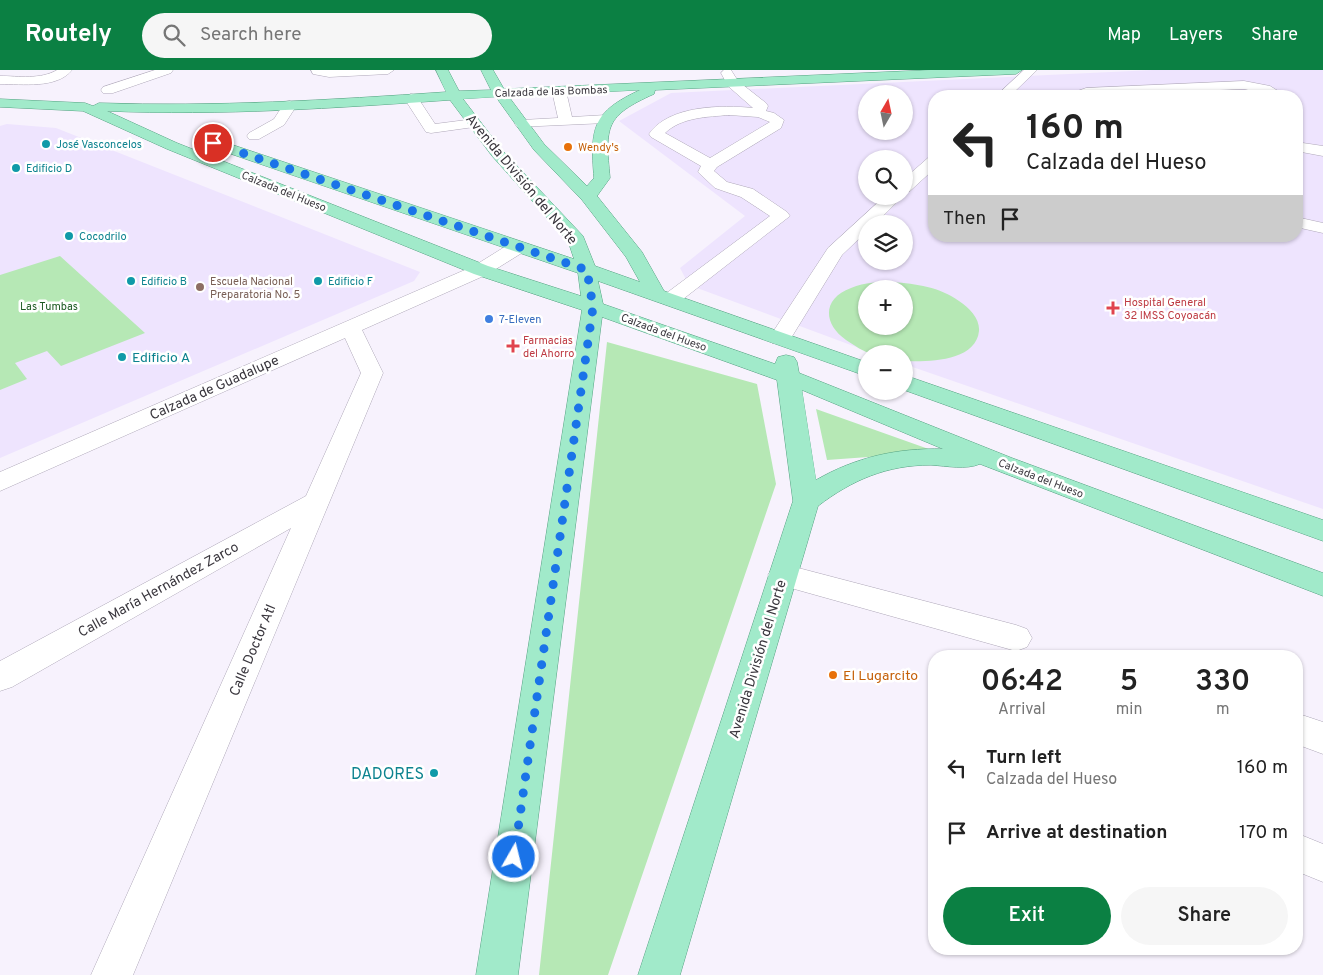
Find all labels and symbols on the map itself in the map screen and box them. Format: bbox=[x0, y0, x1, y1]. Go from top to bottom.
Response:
street label: Calzada de las Bombas bbox=[494, 83, 608, 101]
north arrow bbox=[858, 85, 912, 140]
street label: Avenida División del Norte bbox=[461, 111, 580, 249]
pin bbox=[192, 122, 234, 164]
marker: José Vasconcelos bbox=[40, 138, 52, 150]
place label: José Vasconcelos bbox=[56, 138, 142, 152]
marker: Wendy's bbox=[562, 141, 574, 153]
place label: Wendy's bbox=[578, 141, 619, 155]
marker: Edificio D bbox=[10, 162, 22, 174]
place label: Edificio D bbox=[26, 162, 72, 176]
street label: Calzada del Hueso bbox=[239, 169, 328, 215]
marker: Cocodrilo bbox=[63, 230, 75, 242]
place label: Cocodrilo bbox=[79, 230, 127, 244]
marker: Edificio B bbox=[125, 275, 137, 287]
place label: Edificio B bbox=[141, 275, 187, 289]
place label: Escuela Nacional Preparatoria No. 5 bbox=[210, 275, 300, 302]
marker: Edificio F bbox=[312, 275, 324, 287]
place label: Edificio F bbox=[328, 275, 373, 289]
marker: Escuela Nacional Preparatoria No. 5 bbox=[194, 281, 206, 293]
place label: Hospital General 32 IMSS Coyoacán bbox=[1124, 296, 1216, 323]
park label: Las Tumbas bbox=[20, 300, 78, 314]
marker: Hospital General 32 IMSS Coyoacán bbox=[1106, 301, 1120, 315]
street label: Calzada del Hueso bbox=[619, 311, 708, 355]
marker: 7-Eleven bbox=[483, 313, 495, 325]
place label: 7-Eleven bbox=[499, 313, 541, 327]
place label: Farmacias del Ahorro bbox=[523, 334, 574, 361]
marker: Farmacias del Ahorro bbox=[507, 340, 519, 352]
place label: Edificio A bbox=[132, 350, 190, 367]
marker: Edificio A bbox=[116, 351, 128, 363]
street label: Calzada de Guadalupe bbox=[147, 352, 282, 425]
street label: Calzada del Hueso bbox=[996, 456, 1085, 502]
street label: Calle María Hernández Zarco bbox=[75, 539, 242, 642]
street label: Avenida División del Norte bbox=[726, 578, 791, 741]
street label: Calle Doctor Atl bbox=[226, 602, 280, 699]
place label: El Lugarcito bbox=[843, 668, 918, 685]
marker: El Lugarcito bbox=[827, 669, 839, 681]
place label: DADORES bbox=[351, 765, 424, 785]
marker: DADORES bbox=[428, 767, 440, 779]
position arrow bbox=[487, 830, 539, 882]

